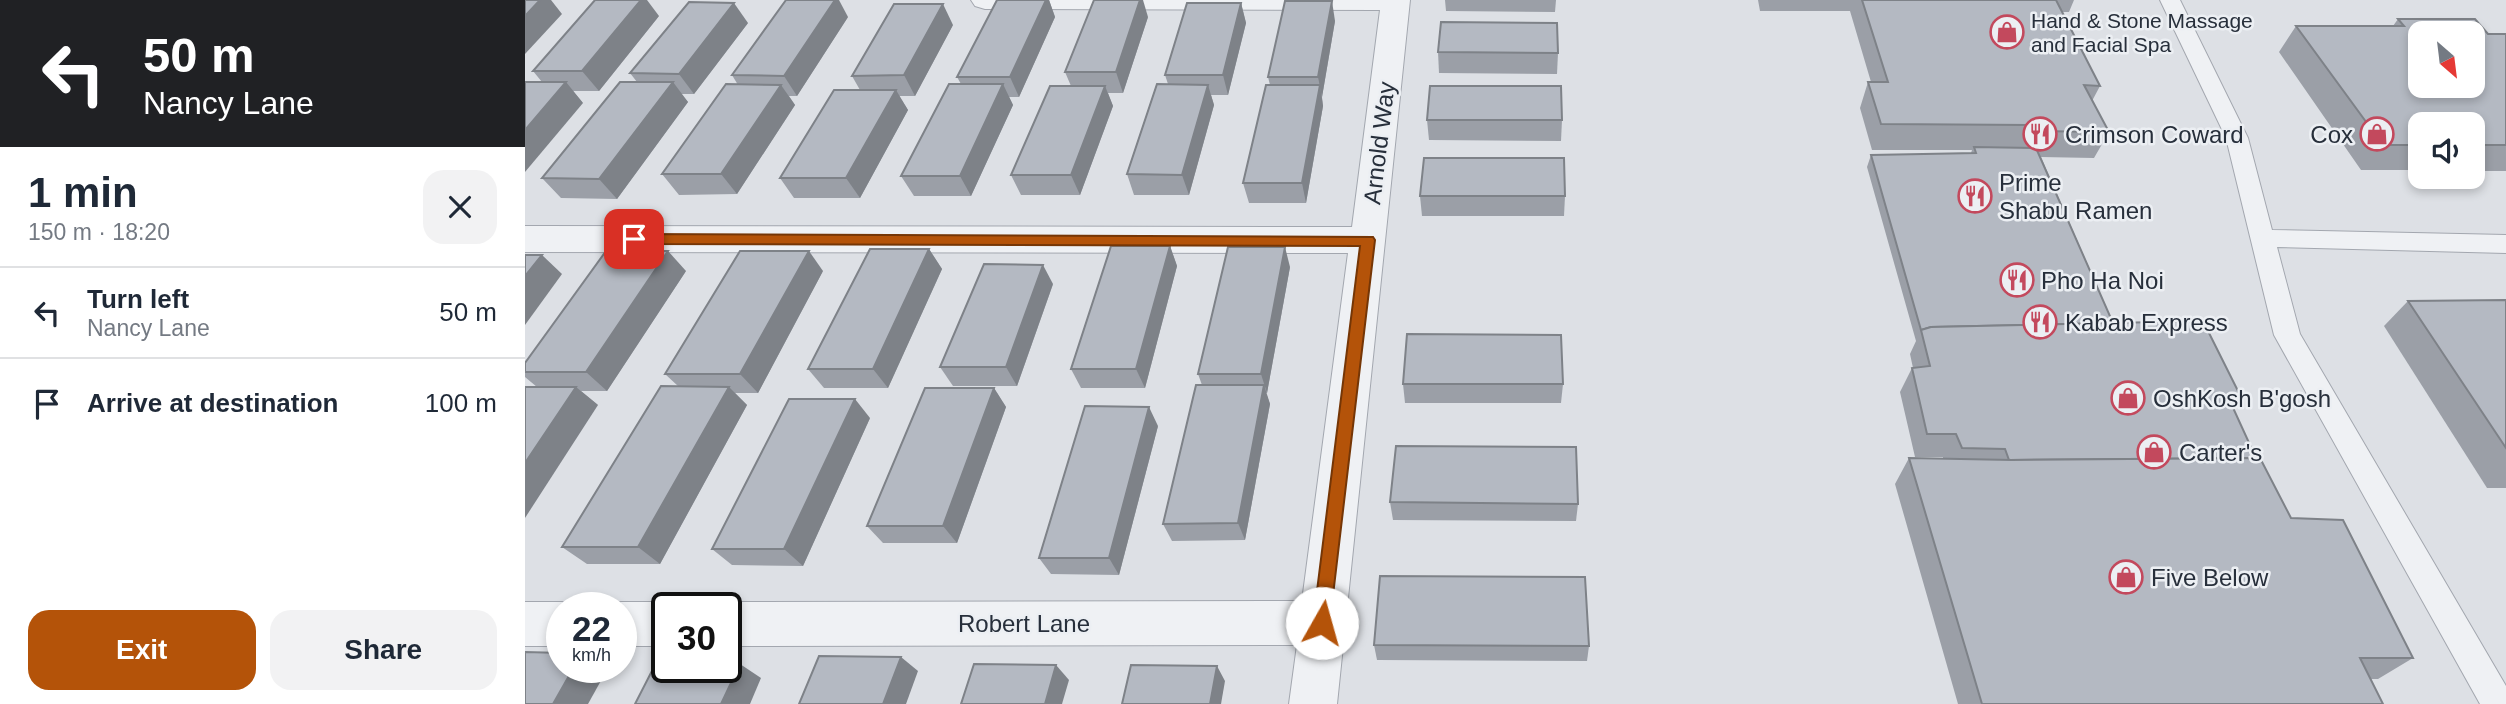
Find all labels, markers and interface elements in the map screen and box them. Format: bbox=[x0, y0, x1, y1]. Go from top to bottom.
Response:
place label: Hand & Stone Massage and Facial Spa bbox=[2031, 9, 2253, 56]
shop icon: Hand & Stone Massage and Facial Spa bbox=[1988, 13, 2026, 51]
north arrow bbox=[2408, 21, 2485, 98]
map controls bbox=[2408, 21, 2485, 189]
icon: left bbox=[28, 28, 119, 119]
text: 50 m bbox=[143, 28, 255, 82]
street label: Arnold Way bbox=[1358, 80, 1400, 206]
text: Nancy Lane bbox=[143, 85, 314, 121]
button: sound bbox=[2408, 112, 2485, 189]
restaurant icon: Crimson Coward bbox=[2021, 115, 2059, 153]
shop icon: Cox bbox=[2358, 115, 2396, 153]
place label: Crimson Coward bbox=[2065, 121, 2244, 148]
place label: Cox bbox=[2310, 121, 2353, 148]
text: 1 min bbox=[28, 169, 138, 216]
place label: Prime Shabu Ramen bbox=[1999, 169, 2152, 224]
button: close bbox=[423, 170, 497, 244]
restaurant icon: Prime Shabu Ramen bbox=[1956, 177, 1994, 215]
pin bbox=[604, 209, 664, 269]
text: 150 m · 18:20 bbox=[28, 219, 170, 245]
icon: arrive bbox=[615, 220, 653, 258]
restaurant icon: Pho Ha Noi bbox=[1998, 261, 2036, 299]
place label: Pho Ha Noi bbox=[2041, 267, 2164, 294]
text: Turn left bbox=[87, 284, 189, 314]
icon: left bbox=[28, 294, 66, 332]
text: 50 m bbox=[439, 297, 497, 327]
restaurant icon: Kabab Express bbox=[2021, 303, 2059, 341]
place label: Kabab Express bbox=[2065, 309, 2228, 336]
text: Nancy Lane bbox=[87, 315, 210, 341]
shop icon: OshKosh B'gosh bbox=[2109, 379, 2147, 417]
icon: arrive bbox=[28, 385, 66, 423]
place label: OshKosh B'gosh bbox=[2153, 385, 2331, 412]
text: Arrive at destination bbox=[87, 388, 338, 418]
text: 100 m bbox=[425, 388, 497, 418]
shop icon: Carter's bbox=[2135, 433, 2173, 471]
place label: Carter's bbox=[2179, 439, 2262, 466]
shop icon: Five Below bbox=[2107, 558, 2145, 596]
place label: Five Below bbox=[2151, 564, 2269, 591]
position arrow bbox=[1285, 586, 1359, 660]
speed limit sign: 30 bbox=[651, 592, 742, 683]
text: 22 bbox=[572, 609, 611, 648]
button: Exit bbox=[28, 610, 256, 690]
button: Share bbox=[270, 610, 497, 690]
street label: Robert Lane bbox=[958, 610, 1090, 637]
text: km/h bbox=[572, 645, 611, 665]

